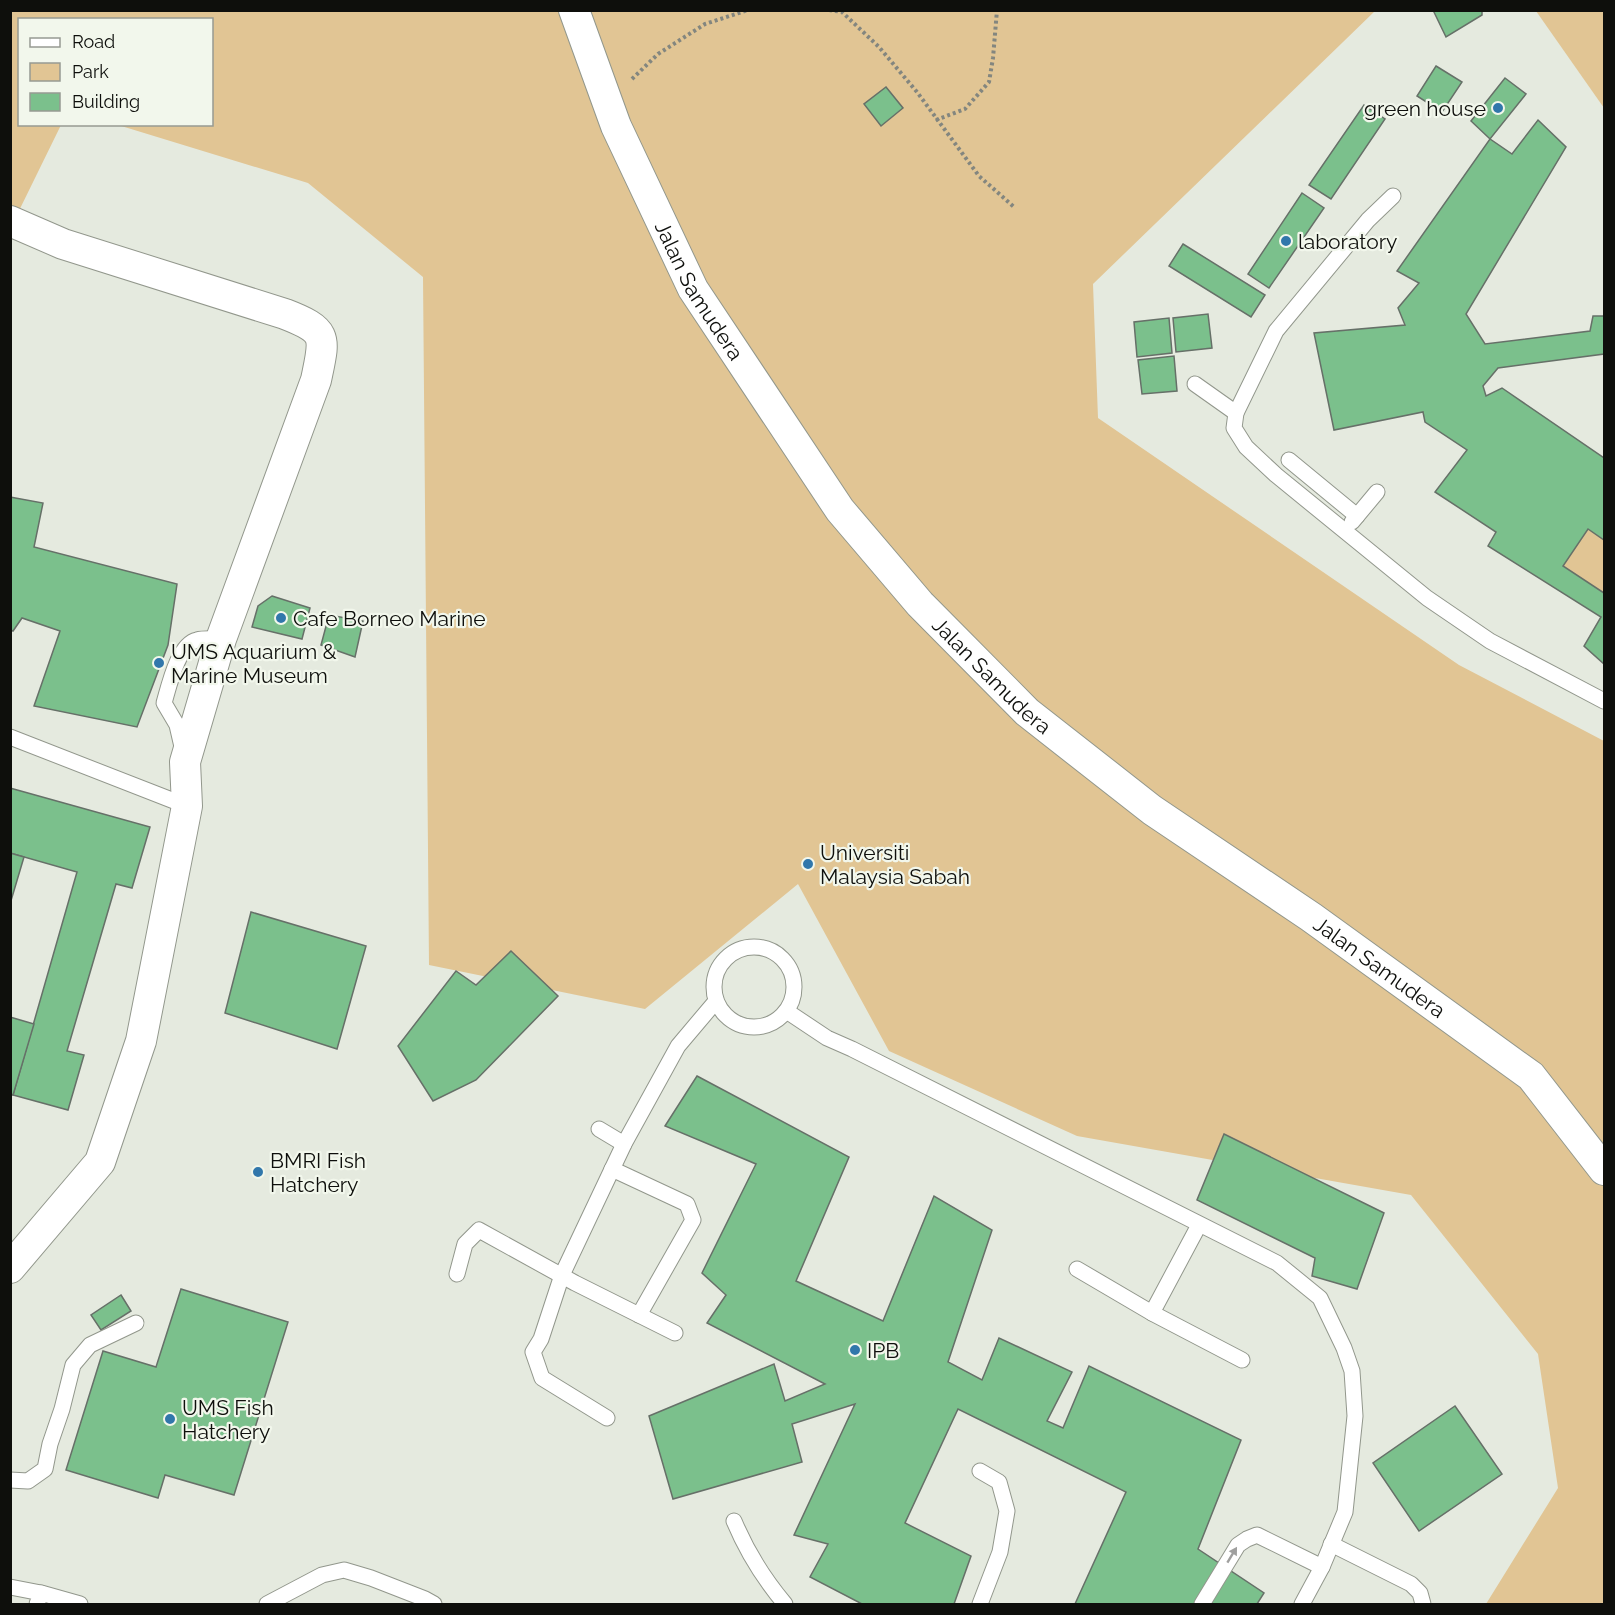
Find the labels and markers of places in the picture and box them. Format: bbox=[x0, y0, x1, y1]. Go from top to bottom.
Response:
place label: green house bbox=[1364, 96, 1486, 121]
marker: green house bbox=[1491, 101, 1505, 115]
place label: laboratory bbox=[1298, 229, 1397, 254]
marker: laboratory bbox=[1279, 234, 1293, 248]
place label: Cafe Borneo Marine bbox=[293, 606, 486, 631]
marker: Cafe Borneo Marine bbox=[274, 611, 288, 625]
place label: UMS Aquarium & Marine Museum bbox=[171, 639, 337, 688]
marker: UMS Aquarium & Marine Museum bbox=[152, 656, 166, 670]
place label: Universiti Malaysia Sabah bbox=[820, 840, 970, 889]
marker: Universiti Malaysia Sabah bbox=[801, 857, 815, 871]
place label: BMRI Fish Hatchery bbox=[270, 1148, 366, 1197]
marker: BMRI Fish Hatchery bbox=[251, 1165, 265, 1179]
place label: IPB bbox=[867, 1338, 899, 1363]
marker: IPB bbox=[848, 1343, 862, 1357]
place label: UMS Fish Hatchery bbox=[182, 1395, 274, 1444]
marker: UMS Fish Hatchery bbox=[163, 1412, 177, 1426]

